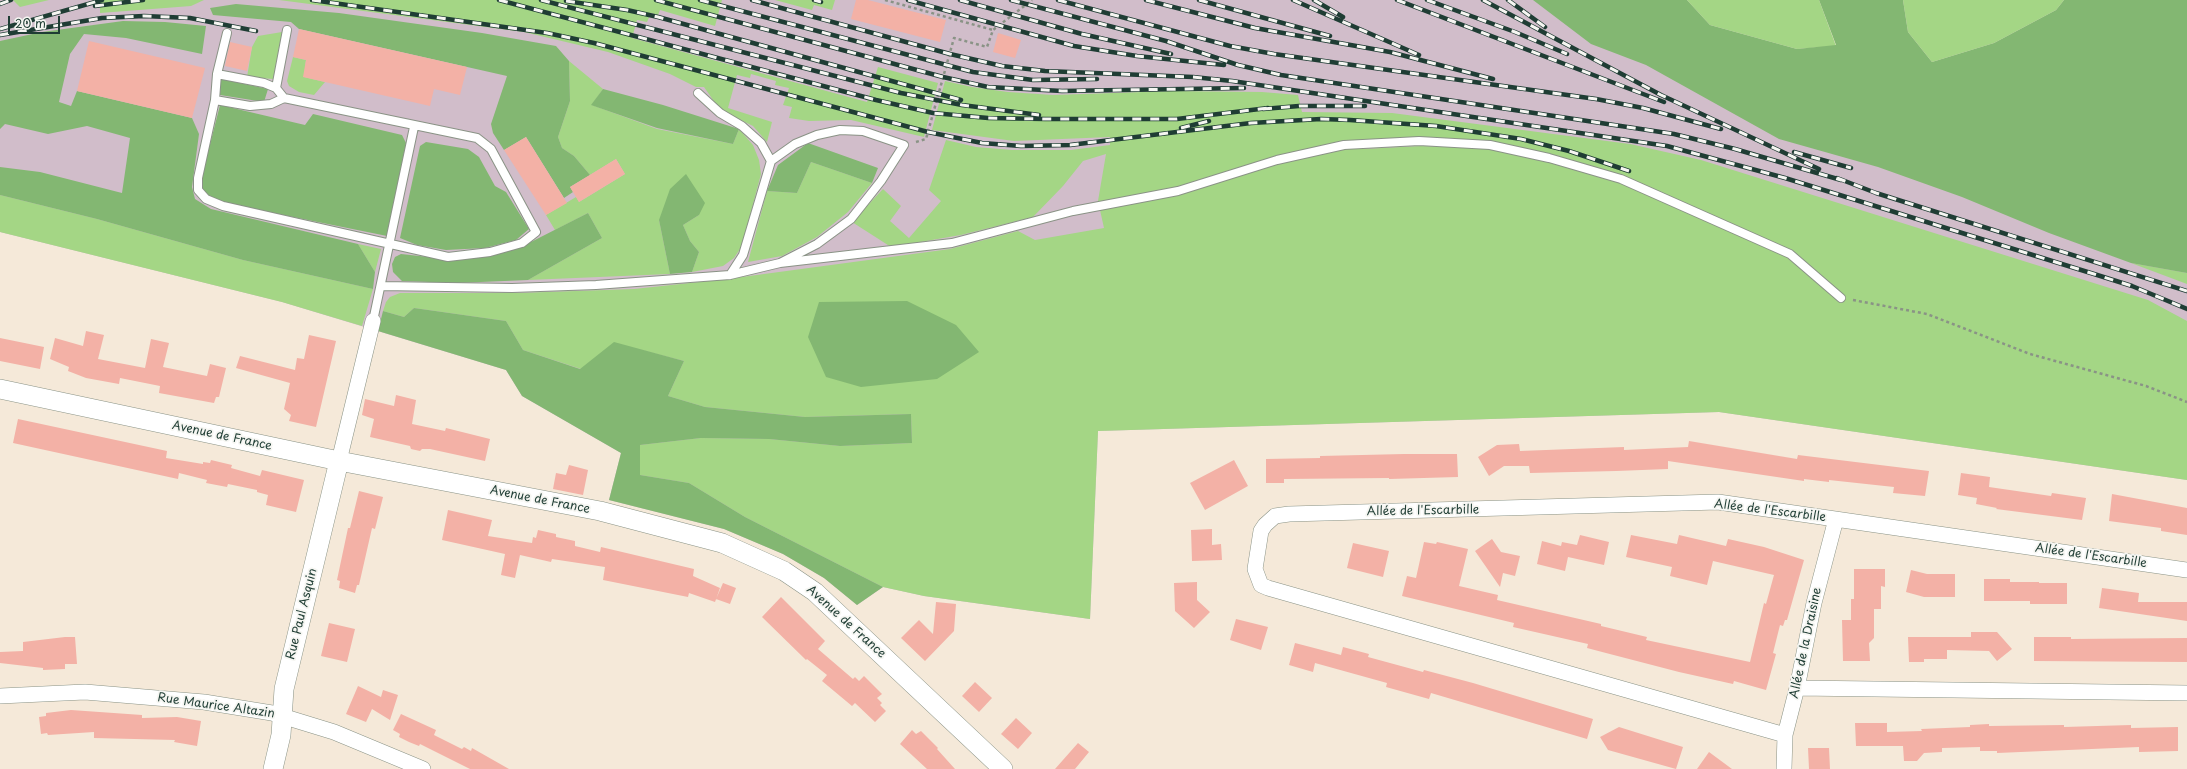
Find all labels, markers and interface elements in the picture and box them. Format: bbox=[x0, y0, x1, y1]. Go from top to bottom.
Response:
scale bar bbox=[10, 8, 62, 34]
text: 20 m bbox=[15, 14, 46, 32]
street label: Avenue de France bbox=[171, 418, 273, 454]
street label: Avenue de France bbox=[489, 483, 591, 517]
street label: Allée de l'Escarbille bbox=[1713, 497, 1827, 525]
street label: Allée de l'Escarbille bbox=[1367, 503, 1479, 519]
street label: Allée de l'Escarbille bbox=[2034, 541, 2148, 571]
street label: Rue Paul Asquin bbox=[284, 567, 320, 661]
street label: Avenue de France bbox=[803, 583, 889, 661]
street label: Allée de la Draisine bbox=[1787, 586, 1825, 700]
street label: Rue Maurice Altazin bbox=[157, 691, 275, 721]

